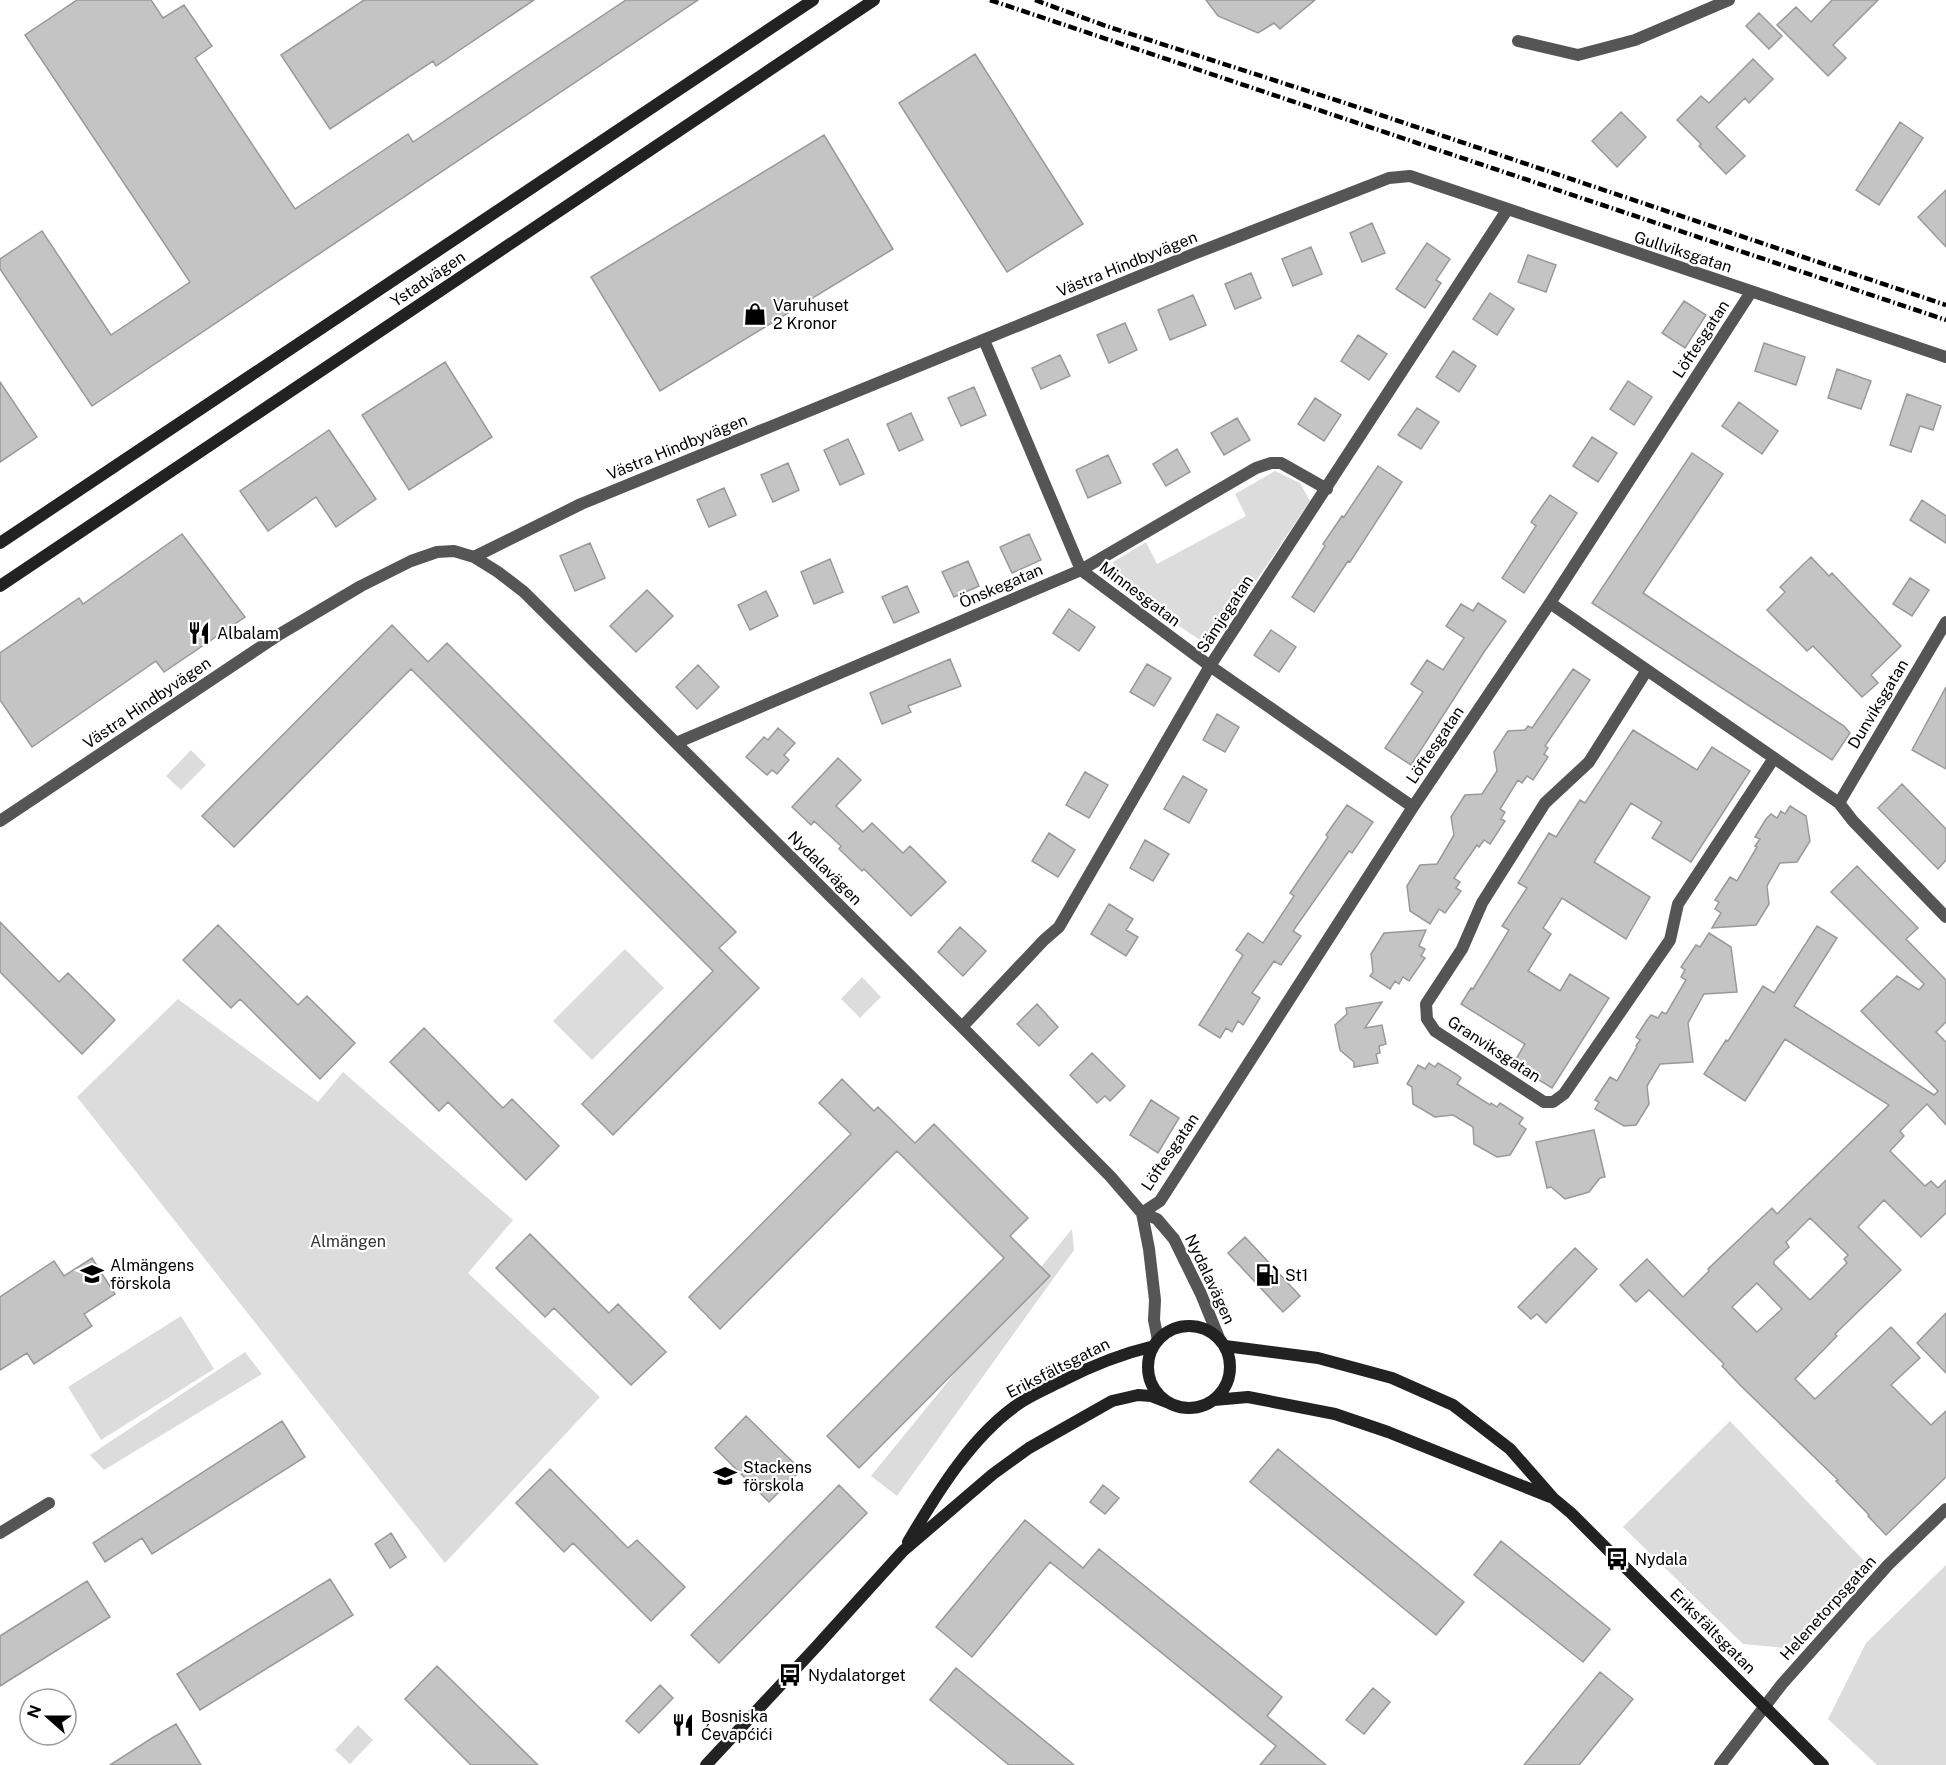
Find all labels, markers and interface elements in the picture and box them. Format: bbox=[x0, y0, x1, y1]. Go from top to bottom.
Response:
street label: Västra Hindbyvägen bbox=[1054, 227, 1200, 301]
street label: Gullviksgatan bbox=[1632, 227, 1734, 277]
street label: Ystadvägen bbox=[387, 247, 469, 311]
place label: Varuhuset 2 Kronor bbox=[773, 296, 849, 333]
street label: Löftesgatan bbox=[1669, 296, 1733, 382]
shop icon: Varuhuset 2 Kronor bbox=[742, 301, 768, 327]
street label: Västra Hindbyvägen bbox=[604, 410, 750, 484]
street label: Minnesgatan bbox=[1096, 557, 1184, 631]
street label: Önskegatan bbox=[956, 559, 1046, 612]
street label: Sämjegatan bbox=[1193, 571, 1257, 657]
restaurant icon: Albalam bbox=[186, 620, 212, 646]
place label: Albalam bbox=[217, 624, 279, 643]
street label: Västra Hindbyvägen bbox=[80, 653, 214, 753]
street label: Dunviksgatan bbox=[1844, 656, 1912, 752]
street label: Löftesgatan bbox=[1402, 703, 1468, 787]
street label: Nydalavägen bbox=[784, 827, 866, 909]
street label: Granviksgatan bbox=[1444, 1012, 1544, 1086]
street label: Löftesgatan bbox=[1137, 1110, 1203, 1194]
street label: Nydalavägen bbox=[1181, 1231, 1239, 1327]
park label: Almängen bbox=[310, 1232, 386, 1251]
place label: Almängens förskola bbox=[110, 1256, 194, 1293]
school or university icon: Almängens förskola bbox=[79, 1261, 105, 1287]
fuel station icon: St1 bbox=[1254, 1262, 1280, 1288]
place label: St1 bbox=[1285, 1266, 1308, 1285]
street label: Eriksfältsgatan bbox=[1003, 1334, 1113, 1402]
place label: Stackens förskola bbox=[743, 1458, 812, 1495]
school or university icon: Stackens förskola bbox=[712, 1463, 738, 1489]
bus stop icon: Nydala bbox=[1604, 1546, 1630, 1572]
place label: Nydala bbox=[1635, 1550, 1687, 1569]
street label: Helenetorpsgatan bbox=[1776, 1552, 1880, 1664]
street label: Eriksfältsgatan bbox=[1666, 1584, 1760, 1678]
bus stop icon: Nydalatorget bbox=[777, 1662, 803, 1688]
place label: Nydalatorget bbox=[808, 1666, 906, 1685]
north arrow bbox=[18, 1687, 78, 1747]
text: N bbox=[23, 1703, 46, 1721]
place label: Bosniska Ćevapćići bbox=[701, 1707, 772, 1744]
restaurant icon: Bosniska Ćevapćići bbox=[670, 1712, 696, 1738]

